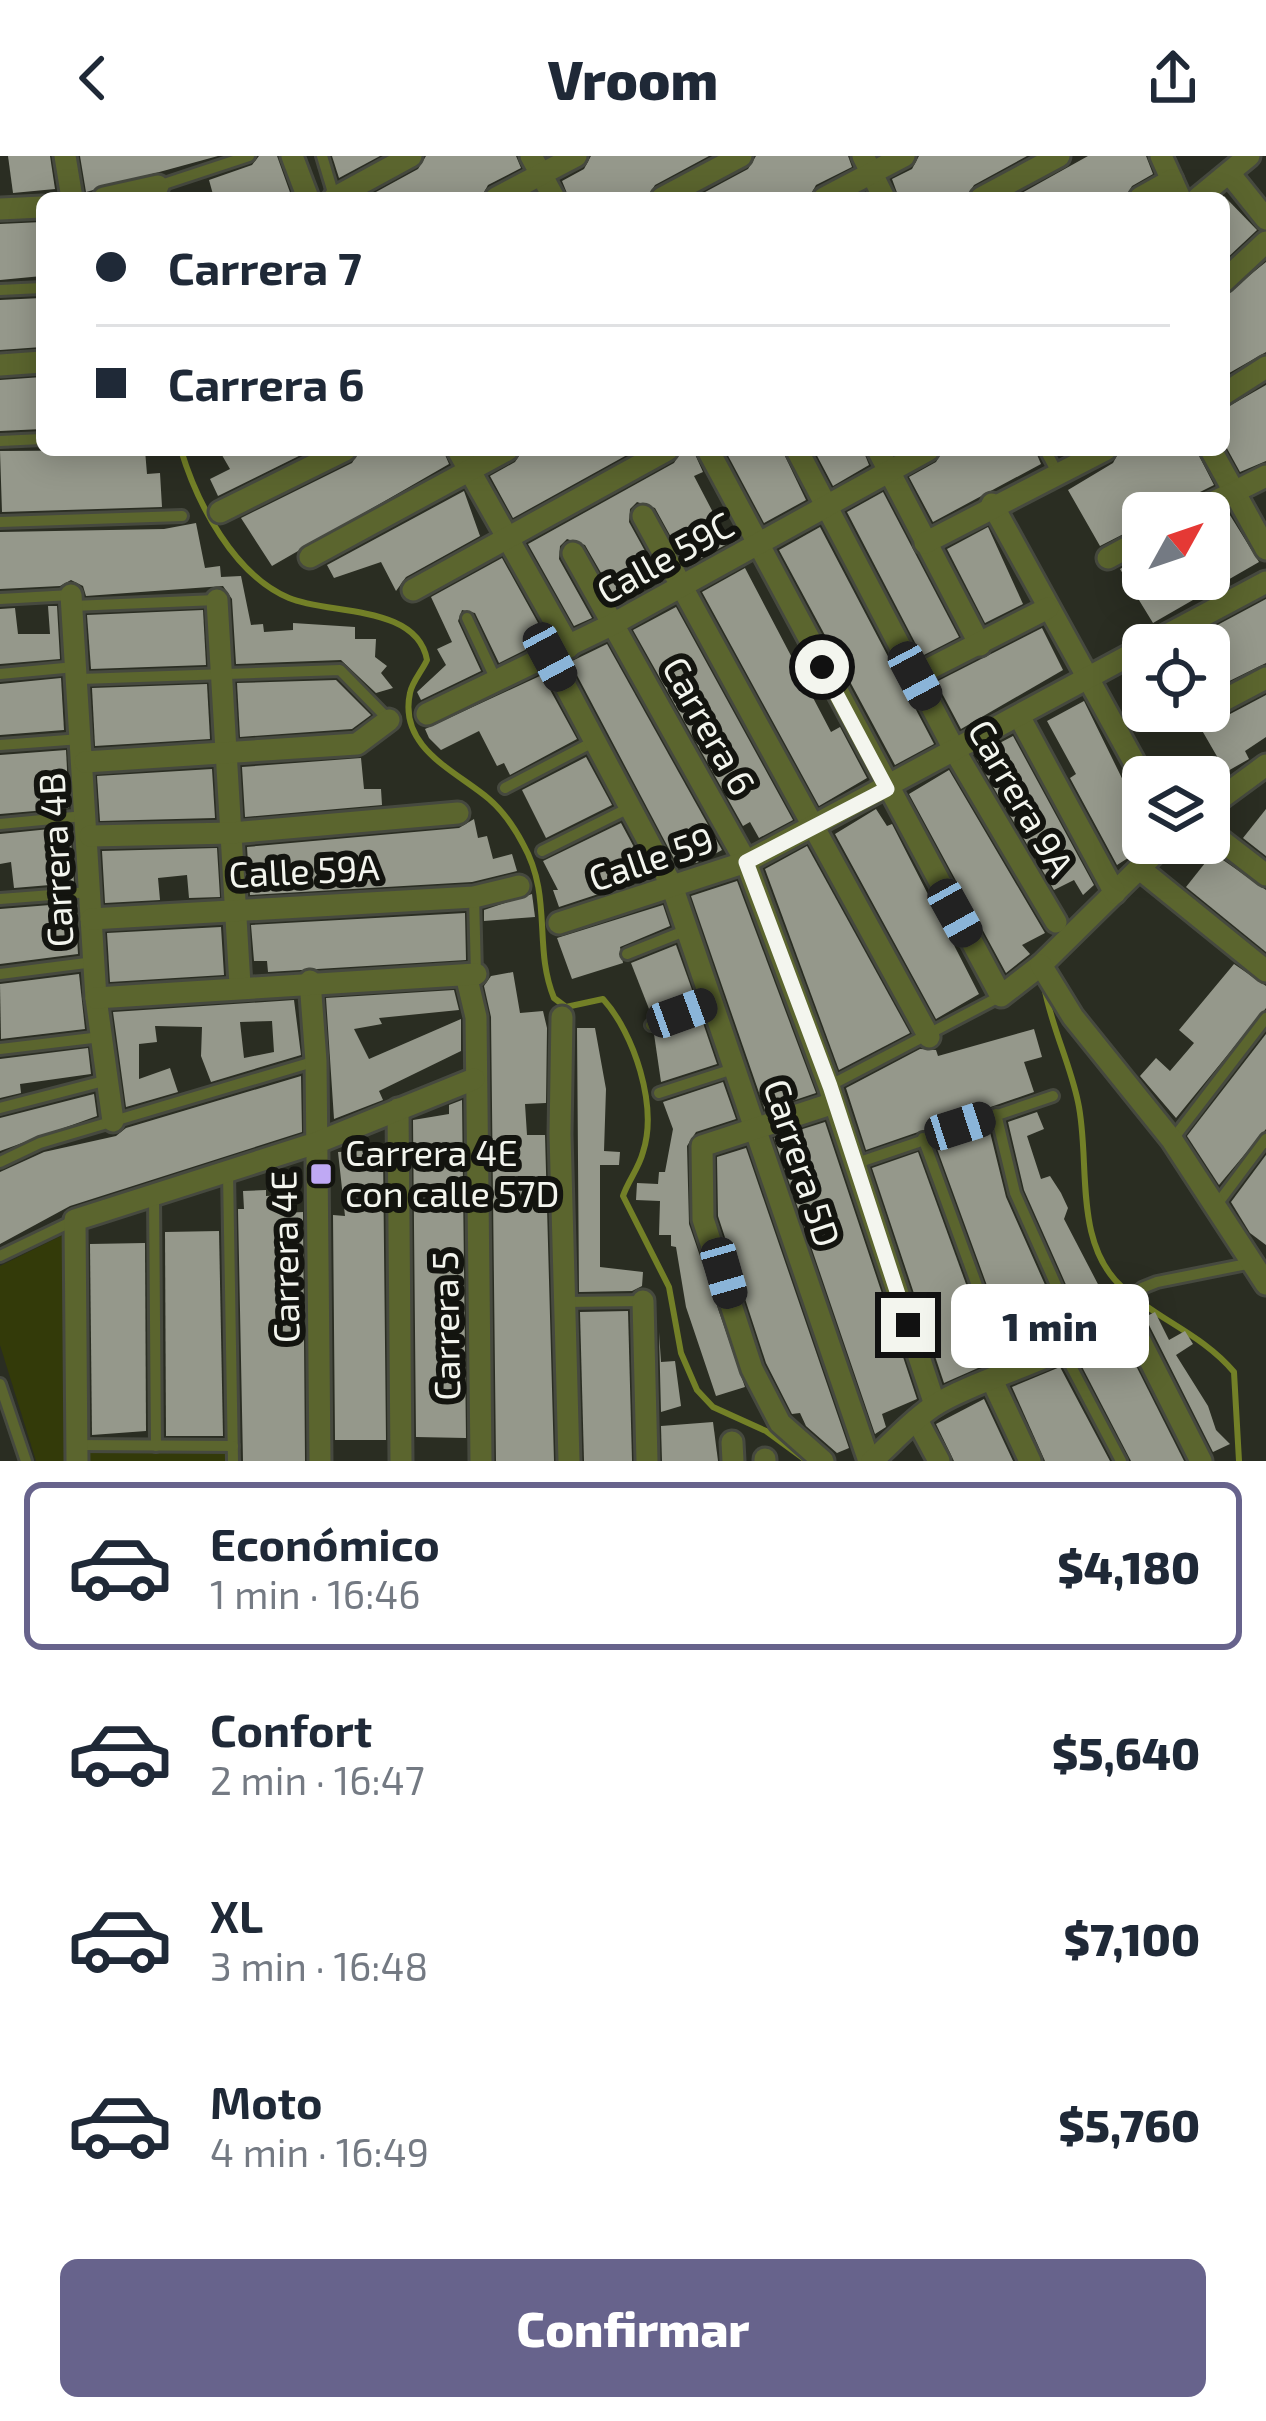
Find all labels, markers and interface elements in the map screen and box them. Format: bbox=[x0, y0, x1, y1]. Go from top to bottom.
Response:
icon: back bbox=[60, 45, 126, 111]
icon: share bbox=[1140, 45, 1206, 111]
text: Vroom bbox=[548, 46, 718, 111]
text: Carrera 7 bbox=[168, 240, 362, 294]
text: Carrera 6 bbox=[168, 356, 365, 410]
north arrow bbox=[1122, 492, 1230, 600]
map controls bbox=[1122, 492, 1230, 864]
street label: Calle 59C bbox=[588, 502, 740, 612]
car bbox=[517, 617, 583, 697]
button: locate bbox=[1122, 624, 1230, 732]
car bbox=[882, 636, 948, 716]
route start bbox=[795, 640, 849, 694]
street label: Carrera 6 bbox=[655, 649, 766, 802]
street label: Carrera 9A bbox=[960, 711, 1085, 884]
button: layers bbox=[1122, 756, 1230, 864]
street label: Carrera 4B bbox=[28, 772, 81, 948]
street label: Calle 59 bbox=[583, 816, 718, 899]
street label: Calle 59A bbox=[227, 844, 381, 895]
car bbox=[922, 873, 988, 953]
car bbox=[642, 984, 722, 1042]
street label: Carrera 5D bbox=[756, 1073, 851, 1252]
car bbox=[920, 1098, 1000, 1154]
place label: Carrera 4E con calle 57D bbox=[345, 1130, 559, 1214]
marker: Carrera 4E con calle 57D bbox=[308, 1161, 334, 1187]
street label: Carrera 4E bbox=[260, 1170, 307, 1344]
car bbox=[697, 1233, 751, 1313]
street label: Carrera 5 bbox=[422, 1251, 467, 1401]
callout: 1 min bbox=[950, 1283, 1148, 1367]
route end bbox=[881, 1298, 935, 1352]
text: 1 min bbox=[1002, 1302, 1098, 1349]
icon: car bbox=[66, 1512, 174, 1620]
text: Económico bbox=[210, 1516, 440, 1570]
text: $4,180 bbox=[1057, 1539, 1200, 1593]
text: 1 min · 16:46 bbox=[210, 1570, 421, 1617]
icon: car bbox=[66, 1698, 174, 1806]
text: Confort bbox=[210, 1702, 372, 1756]
text: $5,640 bbox=[1052, 1725, 1200, 1779]
text: 2 min · 16:47 bbox=[210, 1756, 425, 1803]
icon: car bbox=[66, 1884, 174, 1992]
text: XL bbox=[210, 1888, 263, 1942]
text: $7,100 bbox=[1064, 1911, 1200, 1965]
text: 3 min · 16:48 bbox=[210, 1942, 428, 1989]
icon: car bbox=[66, 2070, 174, 2178]
text: Moto bbox=[210, 2074, 323, 2128]
text: $5,760 bbox=[1058, 2097, 1200, 2151]
text: 4 min · 16:49 bbox=[210, 2128, 429, 2175]
button: Confirmar bbox=[60, 2259, 1206, 2397]

